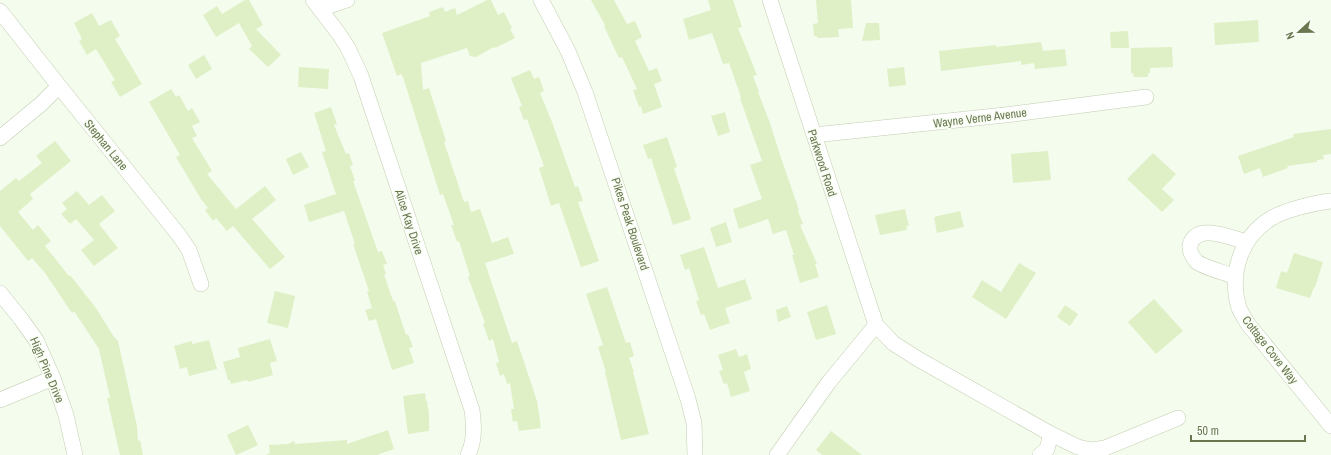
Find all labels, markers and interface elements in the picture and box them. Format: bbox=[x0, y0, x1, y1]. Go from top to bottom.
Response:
north arrow bbox=[1279, 12, 1319, 52]
text: N bbox=[1282, 30, 1297, 41]
street label: Wayne Verne Avenue bbox=[932, 104, 1028, 132]
street label: Stephan Lane bbox=[80, 116, 132, 174]
street label: Parkwood Road bbox=[804, 127, 840, 199]
street label: Pikes Peak Boulevard bbox=[607, 175, 653, 273]
street label: Alice Kay Drive bbox=[391, 186, 427, 257]
street label: Cottage Cove Way bbox=[1238, 313, 1302, 387]
street label: High Pine Drive bbox=[26, 335, 68, 405]
scale bar bbox=[1191, 417, 1305, 443]
text: 50 m bbox=[1197, 423, 1219, 439]

